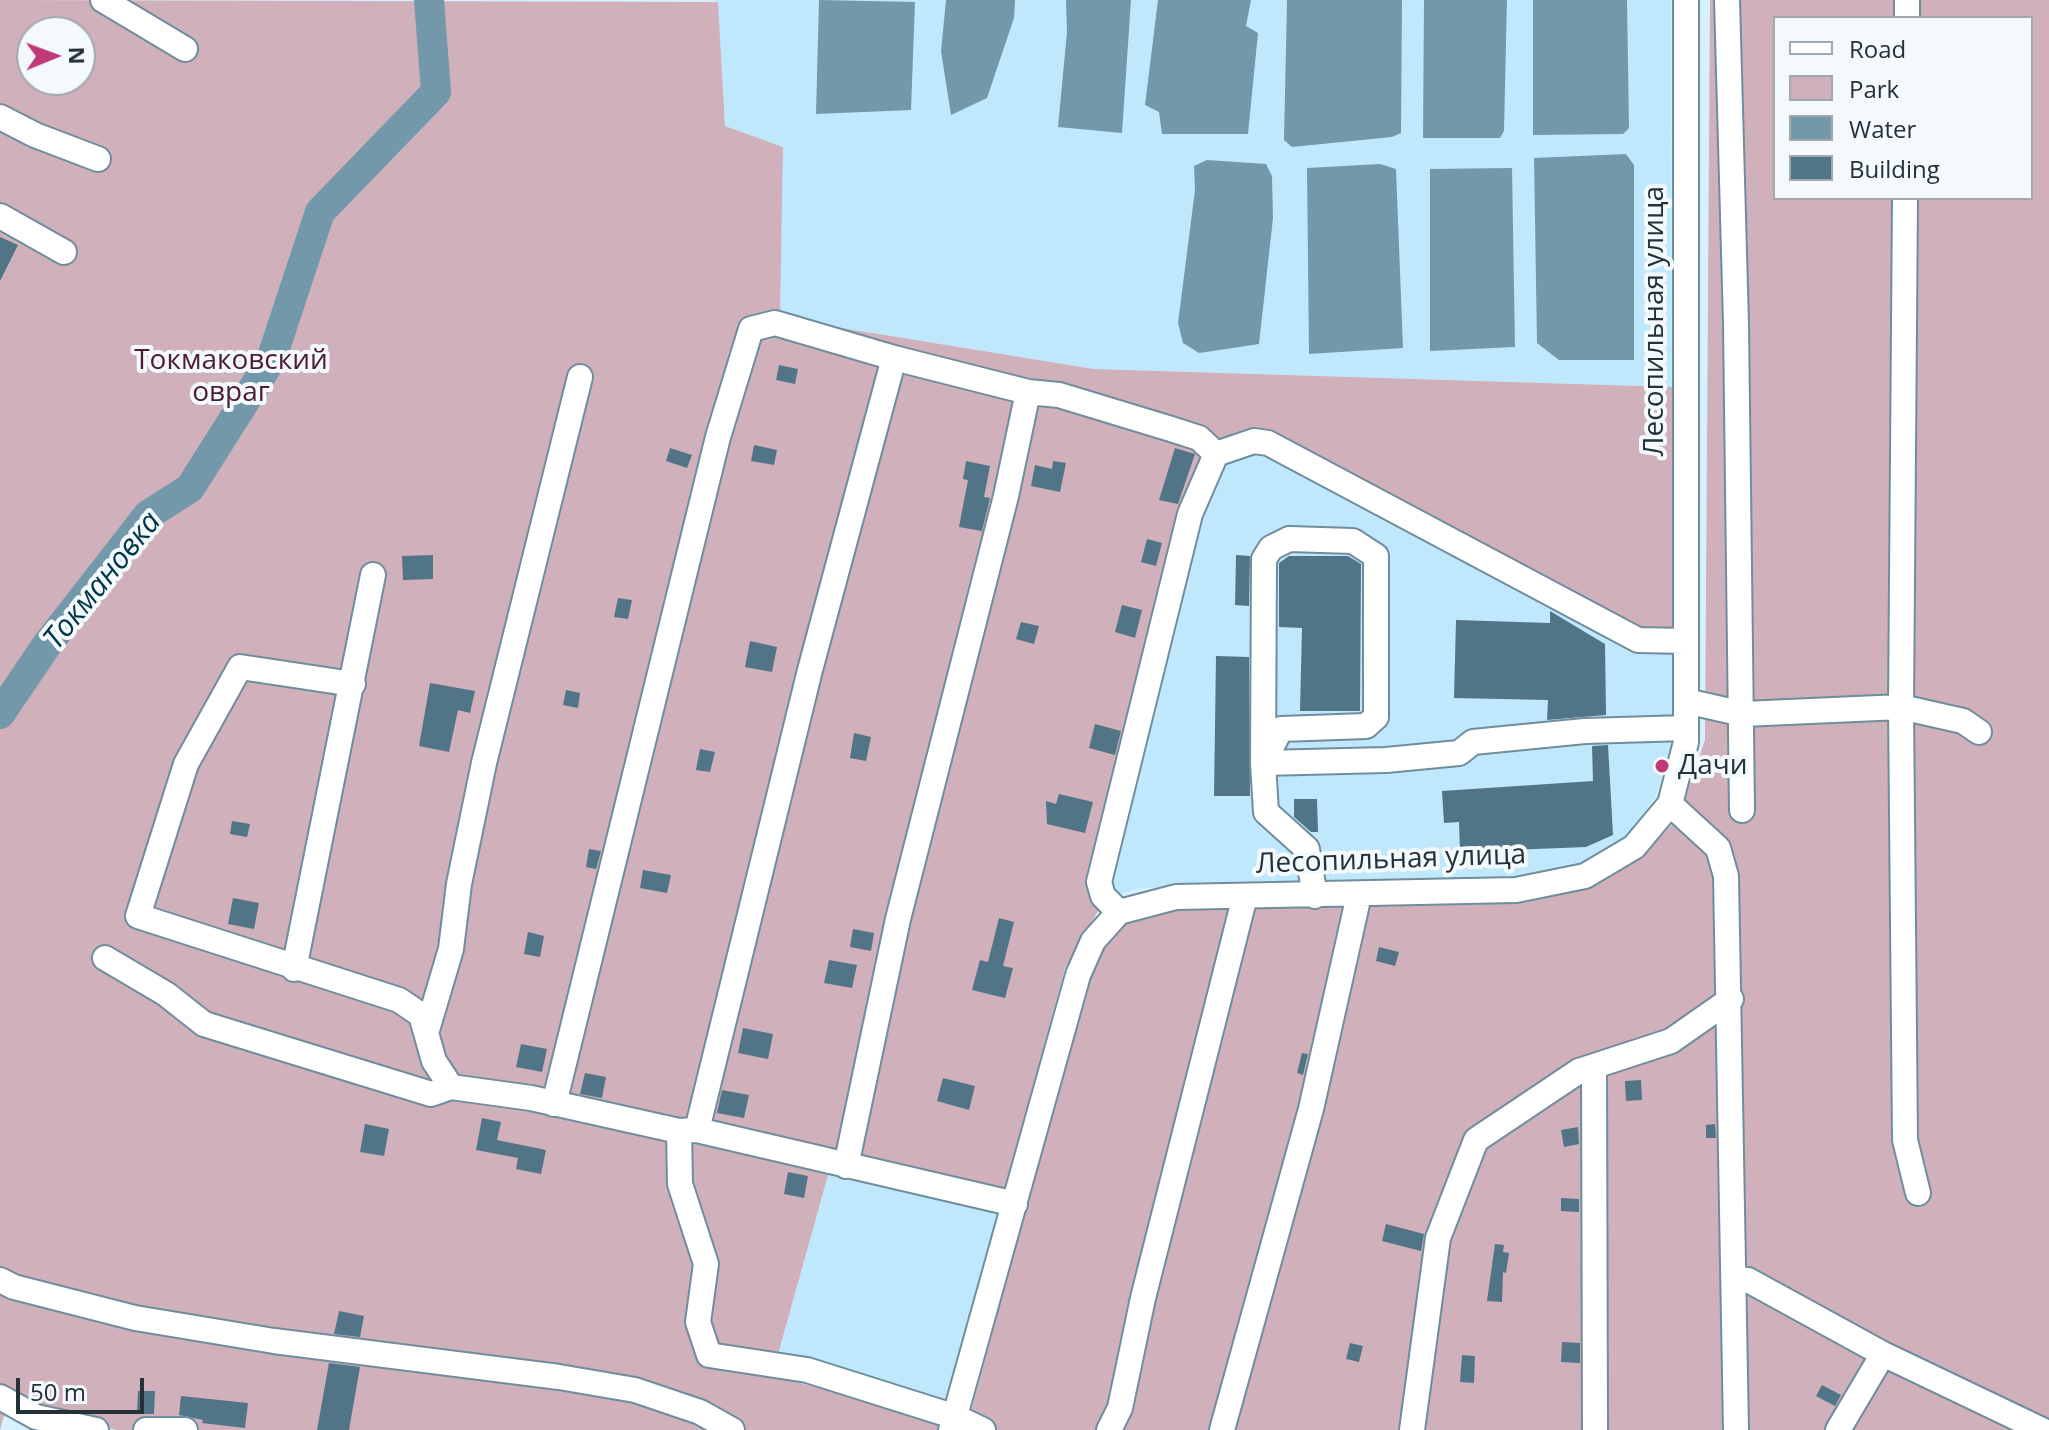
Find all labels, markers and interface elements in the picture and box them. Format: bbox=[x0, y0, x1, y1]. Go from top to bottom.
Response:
north arrow bbox=[16, 16, 96, 96]
legend bbox=[1773, 16, 2033, 200]
text: Road bbox=[1849, 32, 1906, 65]
text: N bbox=[63, 46, 93, 65]
text: Park bbox=[1849, 72, 1899, 105]
text: Water bbox=[1849, 112, 1916, 145]
text: Building bbox=[1849, 152, 1940, 185]
street label: Лесопильная улица bbox=[1638, 186, 1672, 456]
park label: Токмаковский овраг bbox=[134, 344, 328, 410]
water label: Токмановка bbox=[37, 505, 169, 657]
place label: Дачи bbox=[1678, 749, 1748, 783]
marker: Дачи bbox=[1653, 757, 1671, 775]
street label: Лесопильная улица bbox=[1255, 838, 1527, 882]
scale bar bbox=[20, 1362, 148, 1412]
text: 50 m bbox=[30, 1375, 86, 1408]

